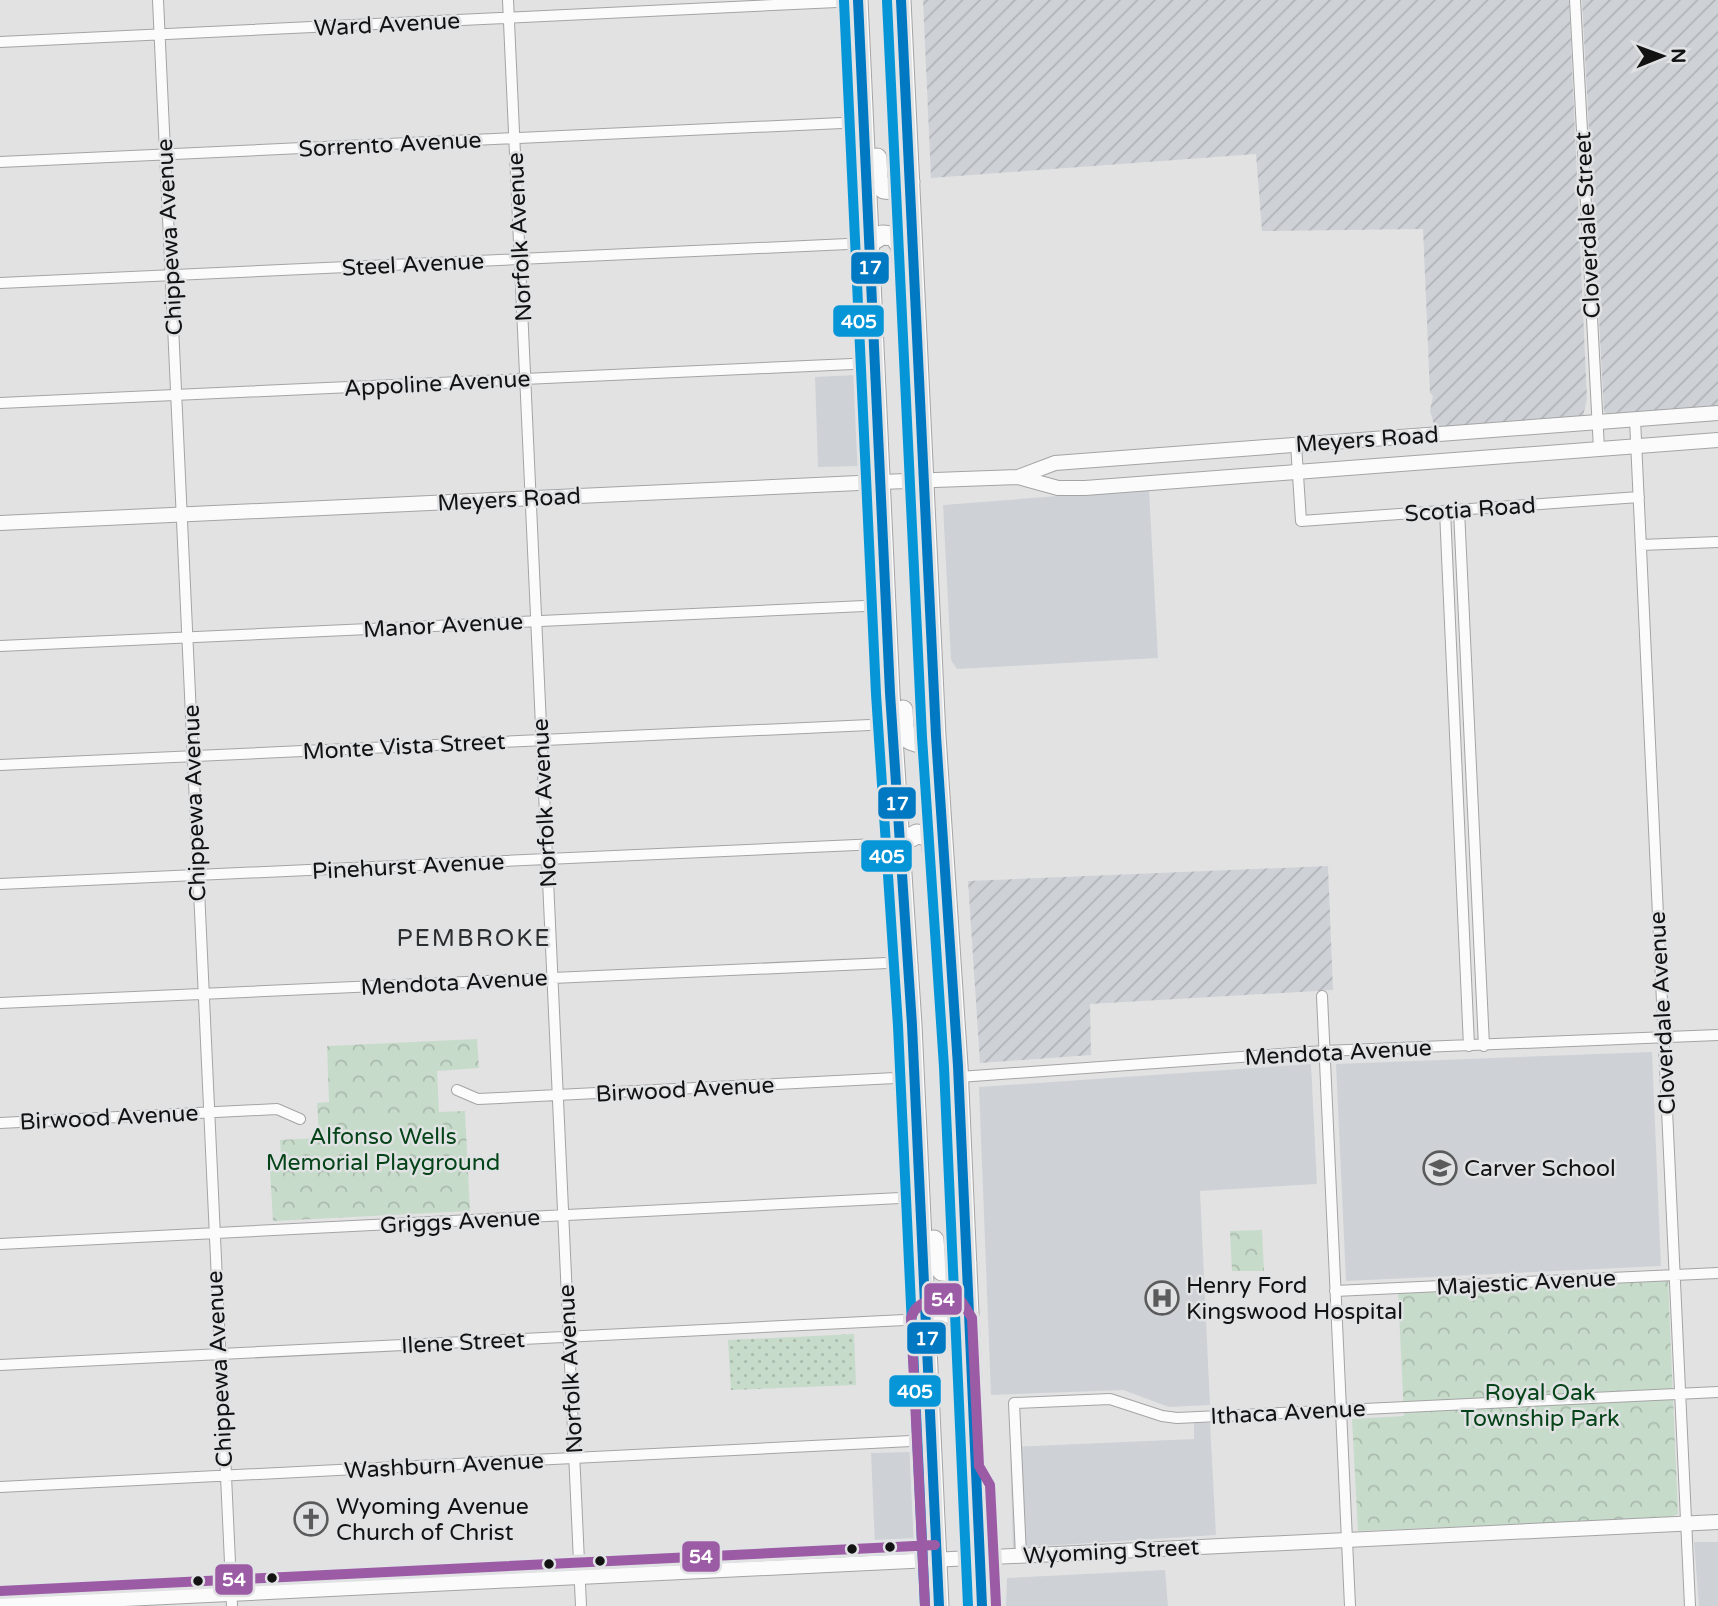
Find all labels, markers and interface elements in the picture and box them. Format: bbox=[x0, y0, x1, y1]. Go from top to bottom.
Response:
street label: Ward Avenue bbox=[313, 7, 461, 43]
north arrow bbox=[1627, 21, 1697, 91]
text: N bbox=[1667, 48, 1689, 64]
street label: Sorrento Avenue bbox=[298, 126, 482, 164]
street label: Cloverdale Street bbox=[1569, 131, 1607, 319]
street label: Chippewa Avenue bbox=[151, 138, 189, 336]
street label: Norfolk Avenue bbox=[502, 152, 538, 322]
street label: Steel Avenue bbox=[341, 247, 485, 283]
line badge: 17 bbox=[850, 251, 890, 285]
text: 17 bbox=[858, 257, 882, 279]
line badge: 405 bbox=[832, 304, 885, 338]
text: 405 bbox=[841, 311, 877, 333]
street label: Appoline Avenue bbox=[343, 365, 531, 403]
street label: Meyers Road bbox=[1294, 421, 1440, 459]
street label: Meyers Road bbox=[437, 482, 582, 518]
street label: Scotia Road bbox=[1404, 491, 1537, 529]
street label: Manor Avenue bbox=[362, 608, 524, 644]
street label: Chippewa Avenue bbox=[178, 704, 212, 902]
street label: Norfolk Avenue bbox=[527, 718, 563, 888]
street label: Monte Vista Street bbox=[302, 728, 506, 766]
line badge: 17 bbox=[877, 786, 917, 820]
text: 17 bbox=[885, 793, 909, 815]
line badge: 405 bbox=[860, 839, 913, 873]
text: 405 bbox=[869, 846, 905, 868]
street label: Pinehurst Avenue bbox=[311, 848, 505, 886]
street label: Cloverdale Avenue bbox=[1644, 911, 1682, 1115]
district label: PEMBROKE bbox=[396, 924, 552, 953]
street label: Mendota Avenue bbox=[360, 964, 548, 1002]
street label: Mendota Avenue bbox=[1244, 1034, 1432, 1072]
street label: Birwood Avenue bbox=[595, 1071, 775, 1109]
street label: Birwood Avenue bbox=[19, 1099, 199, 1137]
park label: Alfonso Wells Memorial Playground bbox=[266, 1123, 500, 1177]
school or university icon: Carver School bbox=[1421, 1149, 1459, 1187]
place label: Carver School bbox=[1464, 1155, 1616, 1183]
street label: Griggs Avenue bbox=[379, 1204, 541, 1240]
street label: Majestic Avenue bbox=[1435, 1264, 1617, 1302]
street label: Chippewa Avenue bbox=[201, 1270, 239, 1468]
place label: Henry Ford Kingswood Hospital bbox=[1186, 1272, 1403, 1326]
hospital icon: Henry Ford Kingswood Hospital bbox=[1143, 1279, 1181, 1317]
line badge: 54 bbox=[923, 1282, 963, 1316]
street label: Norfolk Avenue bbox=[553, 1284, 589, 1454]
text: 54 bbox=[931, 1289, 955, 1311]
line badge: 17 bbox=[906, 1321, 947, 1355]
street label: Ilene Street bbox=[400, 1326, 526, 1360]
text: 17 bbox=[915, 1328, 939, 1350]
line badge: 405 bbox=[888, 1374, 942, 1408]
park label: Royal Oak Township Park bbox=[1461, 1379, 1619, 1433]
text: 405 bbox=[897, 1381, 933, 1403]
street label: Ithaca Avenue bbox=[1210, 1395, 1366, 1431]
street label: Washburn Avenue bbox=[343, 1447, 545, 1485]
place label: Wyoming Avenue Church of Christ bbox=[336, 1493, 529, 1547]
church icon: Wyoming Avenue Church of Christ bbox=[292, 1500, 330, 1538]
street label: Wyoming Street bbox=[1022, 1533, 1200, 1571]
line badge: 54 bbox=[681, 1540, 721, 1573]
unlabelled marker bbox=[883, 1540, 897, 1554]
unlabelled marker bbox=[845, 1542, 859, 1556]
text: 54 bbox=[689, 1546, 713, 1568]
unlabelled marker bbox=[593, 1554, 607, 1568]
unlabelled marker bbox=[542, 1557, 556, 1571]
line badge: 54 bbox=[214, 1563, 254, 1596]
text: 54 bbox=[222, 1569, 246, 1591]
unlabelled marker bbox=[265, 1571, 279, 1585]
unlabelled marker bbox=[191, 1574, 205, 1588]

